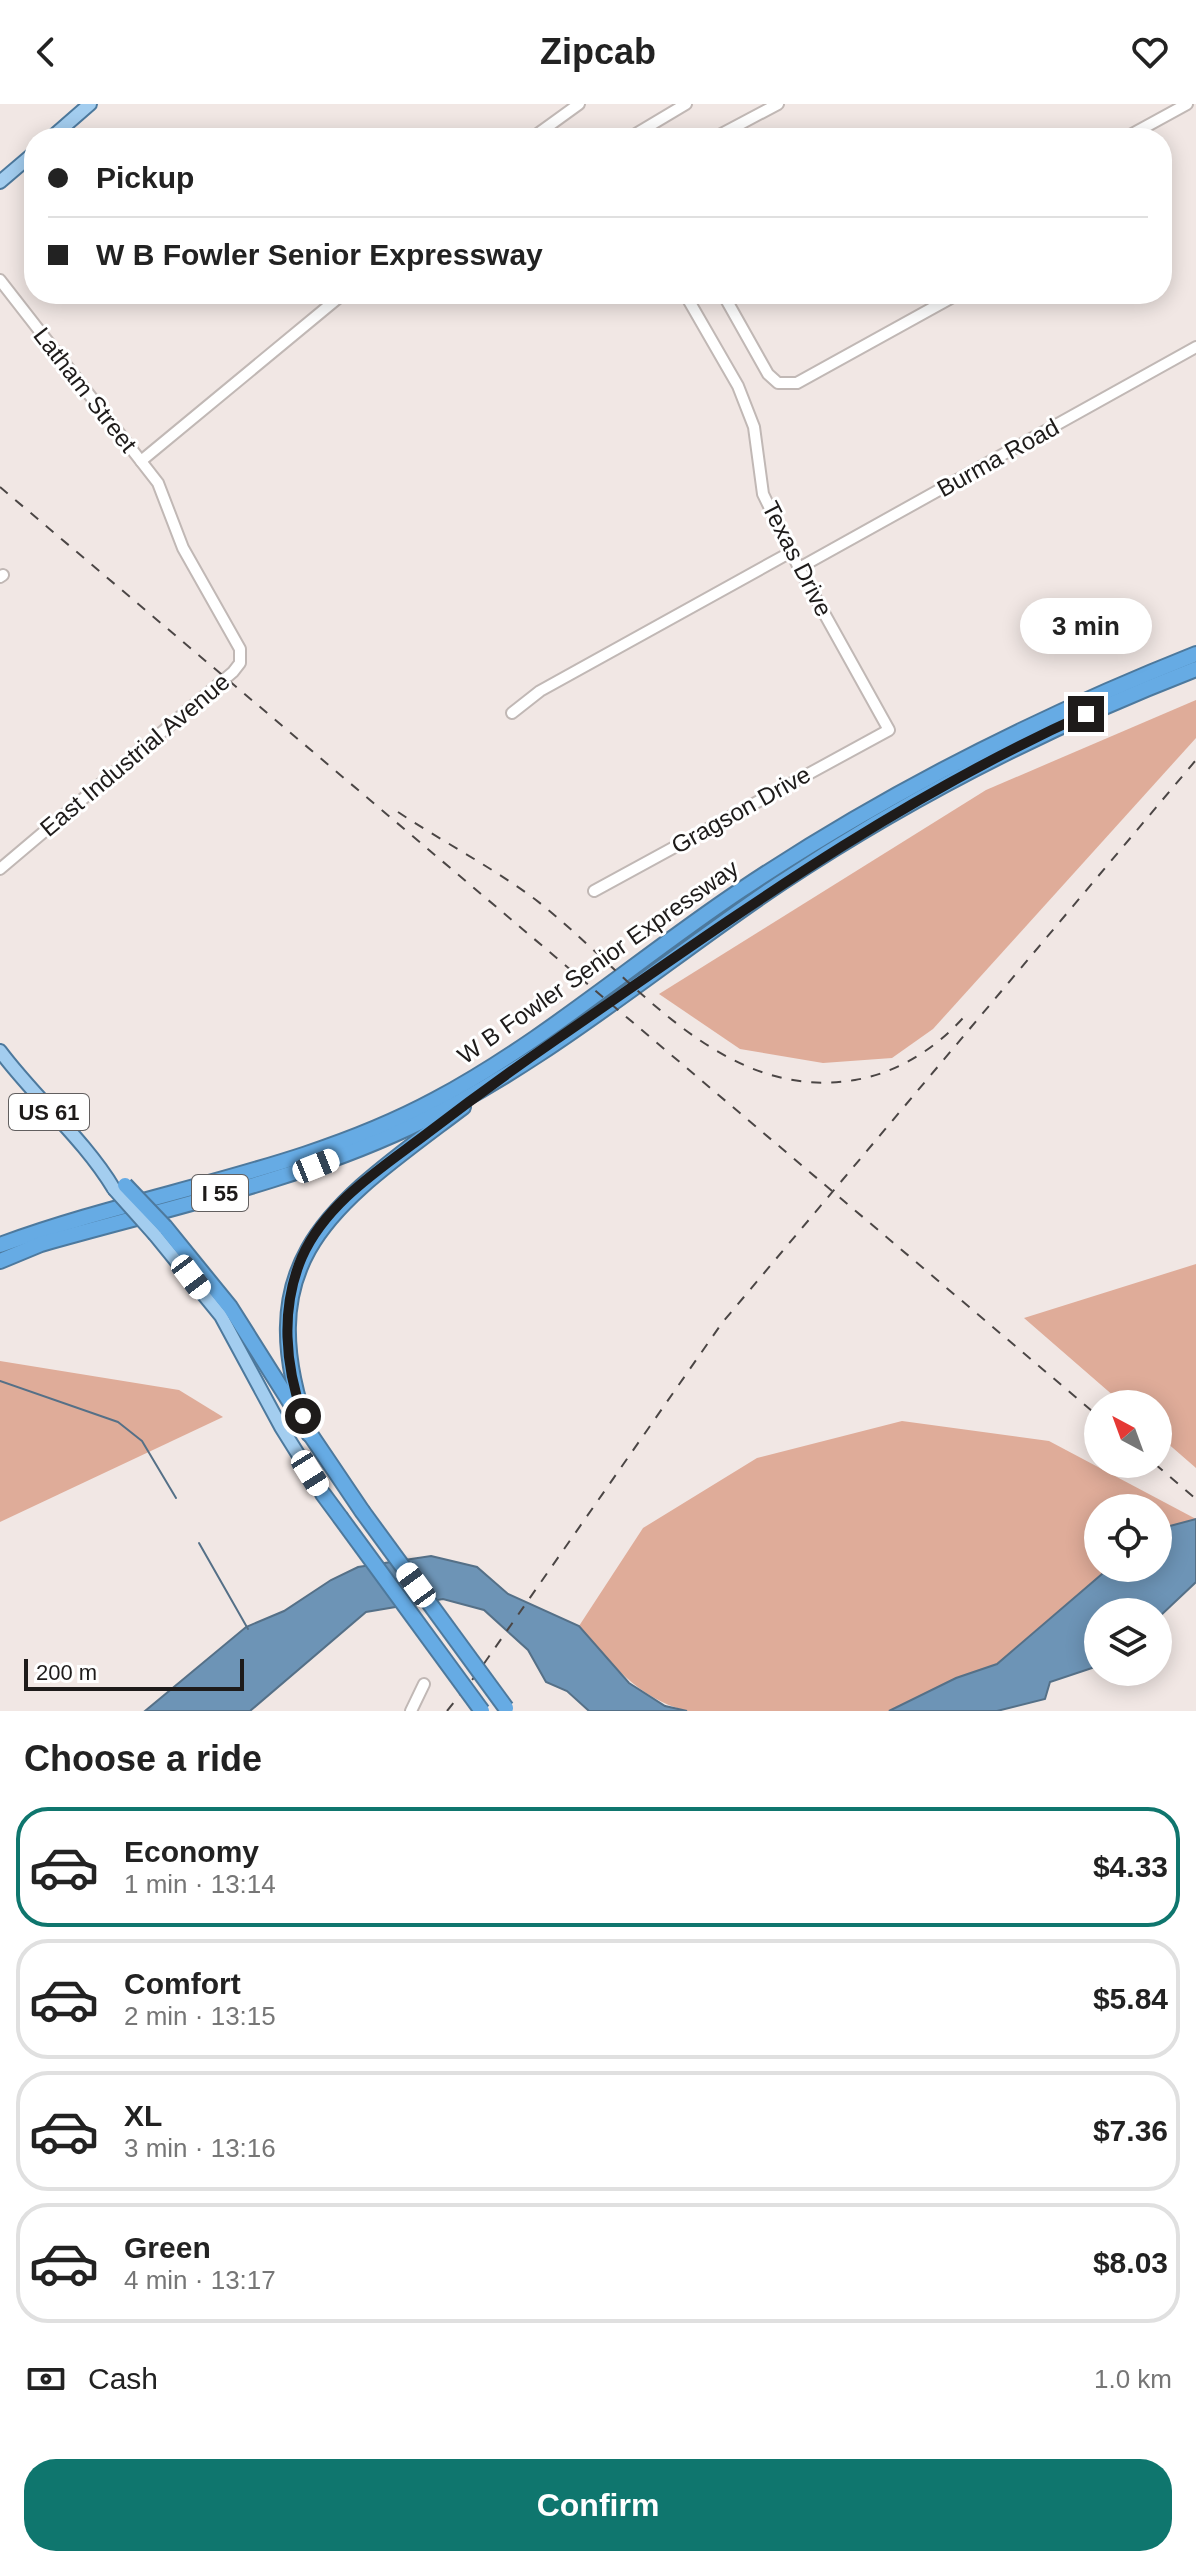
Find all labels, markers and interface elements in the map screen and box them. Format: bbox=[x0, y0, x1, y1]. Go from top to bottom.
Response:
icon: back bbox=[24, 30, 68, 74]
icon: heart bbox=[1128, 30, 1172, 74]
text: Zipcab bbox=[540, 31, 656, 72]
text: Pickup bbox=[96, 161, 194, 194]
text: W B Fowler Senior Expressway bbox=[96, 238, 543, 271]
street label: Latham Street bbox=[28, 322, 143, 458]
street label: Burma Road bbox=[932, 413, 1063, 502]
street label: Texas Drive bbox=[757, 497, 838, 621]
callout: 3 min bbox=[1020, 598, 1152, 654]
text: 3 min bbox=[1052, 611, 1120, 641]
street label: East Industrial Avenue bbox=[35, 668, 235, 842]
route end bbox=[1068, 696, 1104, 732]
street label: Gragson Drive bbox=[667, 760, 815, 859]
street label: W B Fowler Senior Expressway bbox=[452, 854, 743, 1069]
road number: US 61 bbox=[9, 1094, 89, 1130]
car bbox=[289, 1146, 343, 1186]
road number: I 55 bbox=[192, 1175, 248, 1211]
car bbox=[167, 1251, 215, 1303]
north arrow bbox=[1084, 1390, 1172, 1478]
map controls bbox=[1084, 1390, 1172, 1686]
route start bbox=[285, 1398, 321, 1434]
car bbox=[287, 1446, 333, 1500]
button: locate bbox=[1084, 1494, 1172, 1582]
car bbox=[392, 1559, 440, 1611]
button: layers bbox=[1084, 1598, 1172, 1686]
scale bar bbox=[24, 1655, 244, 1691]
text: 200 m bbox=[36, 1660, 97, 1685]
text: Choose a ride bbox=[24, 1738, 262, 1779]
icon: car bbox=[28, 1831, 100, 1903]
text: Economy bbox=[124, 1835, 259, 1868]
text: $4.33 bbox=[1093, 1850, 1168, 1883]
text: 1 min · 13:14 bbox=[124, 1869, 276, 1899]
icon: car bbox=[28, 1963, 100, 2035]
text: Comfort bbox=[124, 1967, 241, 2000]
text: $5.84 bbox=[1093, 1982, 1168, 2015]
text: 2 min · 13:15 bbox=[124, 2001, 276, 2031]
icon: car bbox=[28, 2095, 100, 2167]
text: XL bbox=[124, 2099, 162, 2132]
text: $7.36 bbox=[1093, 2114, 1168, 2147]
text: 3 min · 13:16 bbox=[124, 2133, 276, 2163]
icon: car bbox=[28, 2227, 100, 2299]
text: Green bbox=[124, 2231, 211, 2264]
text: $8.03 bbox=[1093, 2246, 1168, 2279]
text: 4 min · 13:17 bbox=[124, 2265, 276, 2295]
icon: cash bbox=[24, 2357, 68, 2401]
text: Cash bbox=[88, 2362, 158, 2395]
text: 1.0 km bbox=[1094, 2364, 1172, 2394]
button: Confirm bbox=[24, 2459, 1172, 2551]

